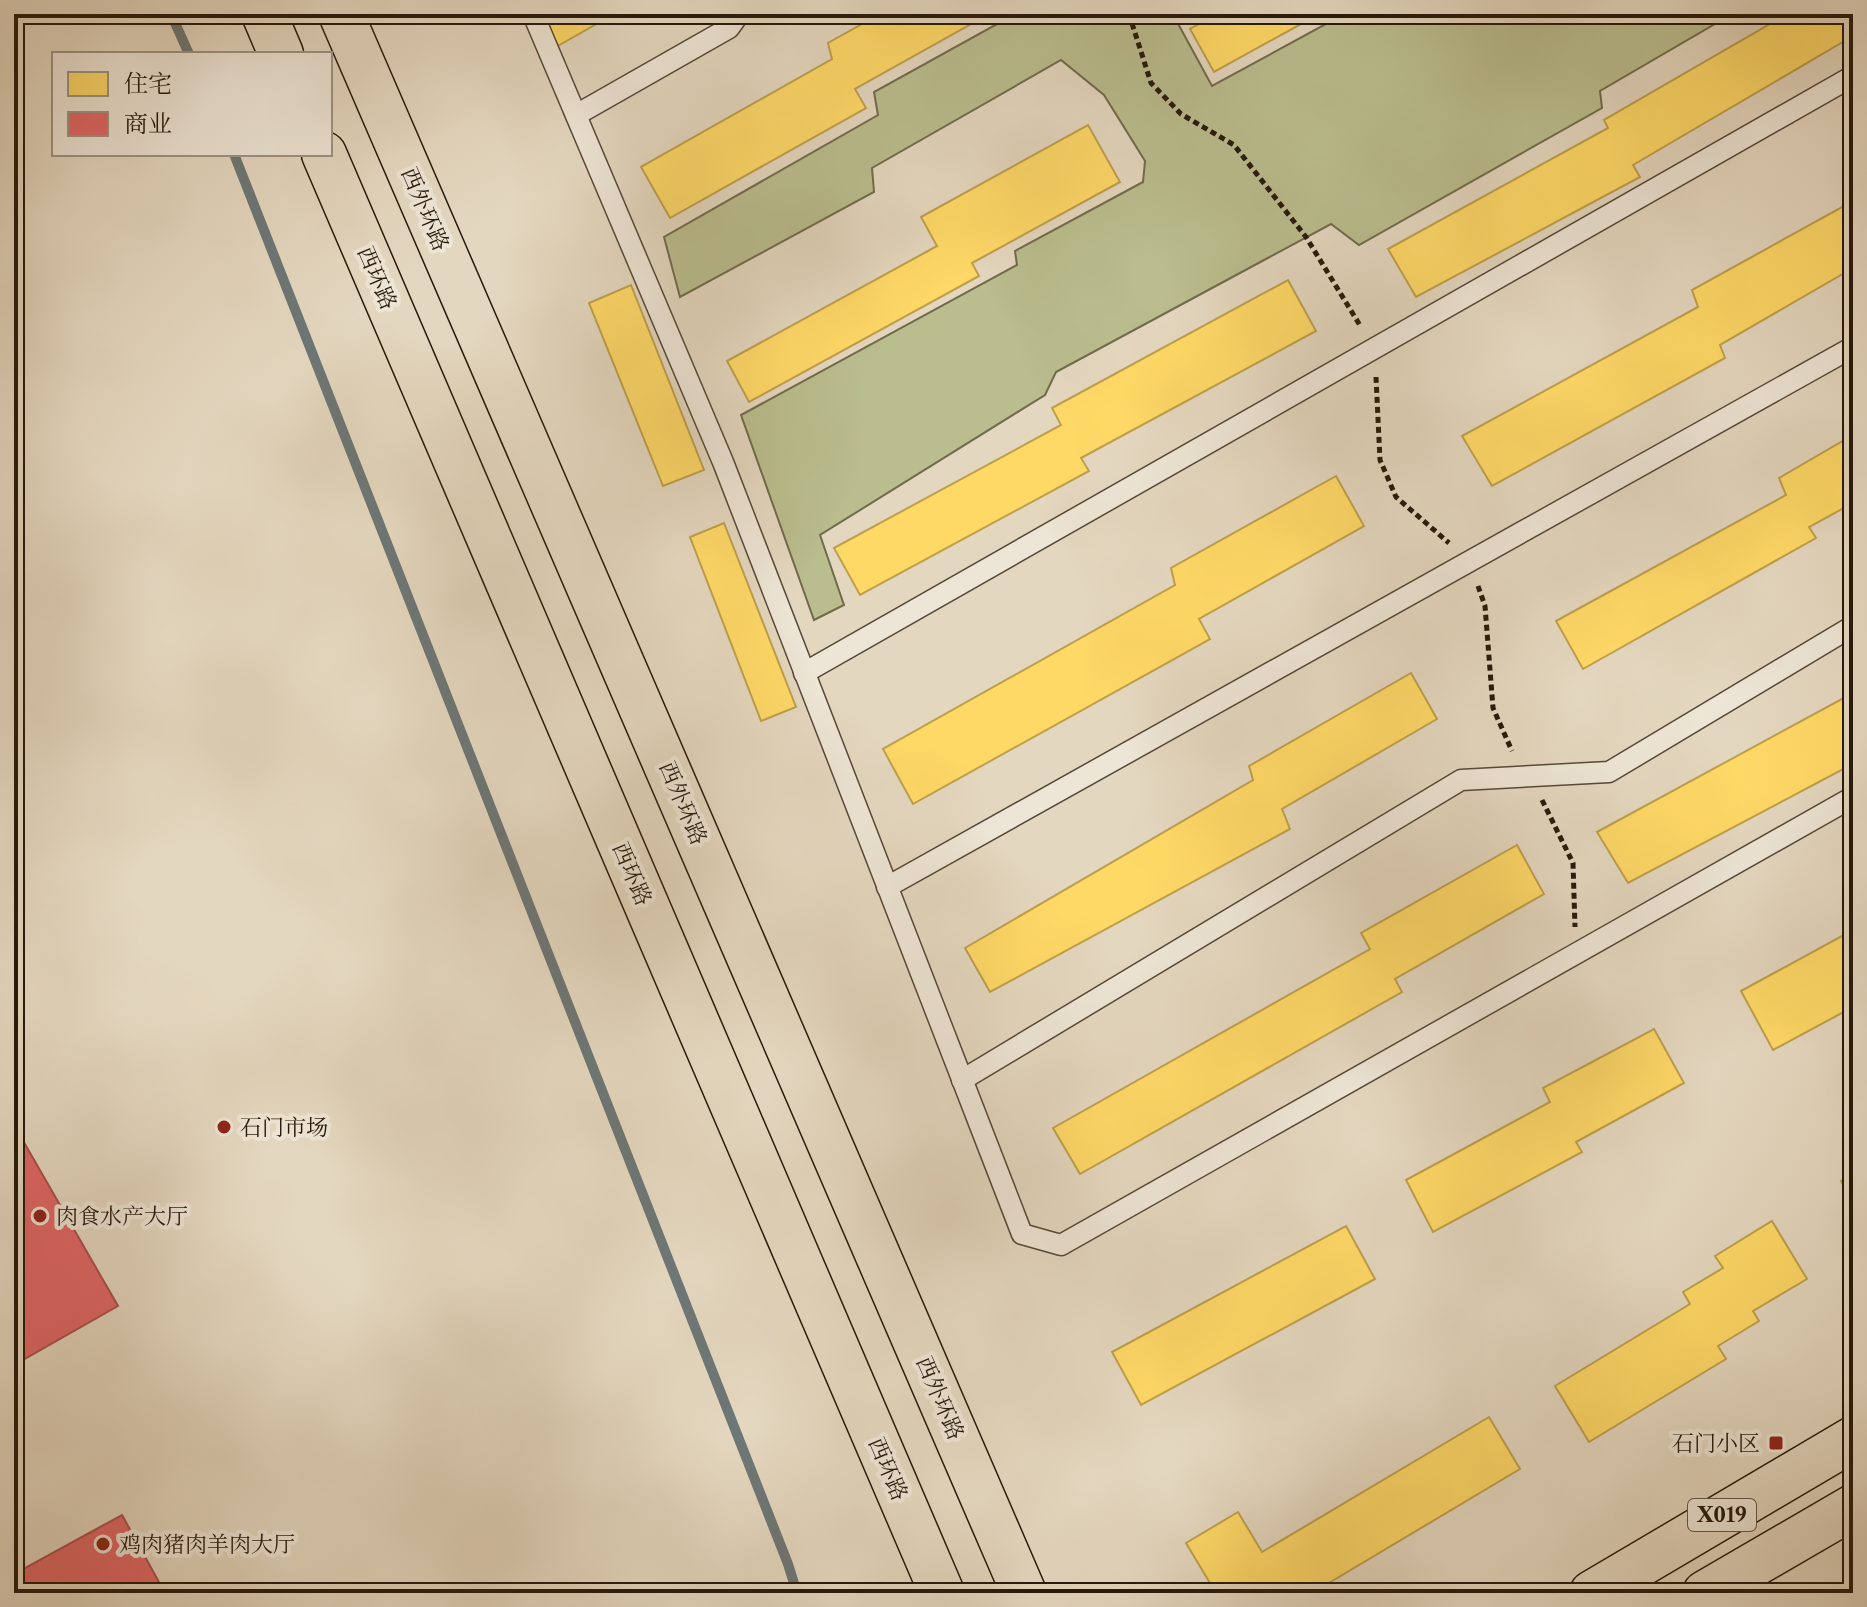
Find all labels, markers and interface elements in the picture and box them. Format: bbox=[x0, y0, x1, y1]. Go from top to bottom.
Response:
legend bbox=[52, 52, 332, 156]
text: 住宅 bbox=[124, 69, 172, 98]
text: 商业 bbox=[124, 109, 172, 138]
street label: 西外环路 bbox=[395, 163, 455, 255]
street label: 西环路 bbox=[352, 242, 402, 314]
street label: 西外环路 bbox=[653, 757, 713, 849]
street label: 西环路 bbox=[607, 838, 657, 910]
place label: 石门市场 bbox=[240, 1114, 328, 1141]
marker: 石门市场 bbox=[215, 1118, 233, 1136]
place label: 肉食水产大厅 bbox=[56, 1203, 188, 1230]
marker: 肉食水产大厅 bbox=[31, 1207, 49, 1225]
street label: 西外环路 bbox=[910, 1352, 970, 1444]
place label: 石门小区 bbox=[1672, 1430, 1760, 1457]
street label: 西环路 bbox=[863, 1433, 913, 1505]
marker: 石门小区 bbox=[1767, 1434, 1785, 1452]
road number: X019 bbox=[1688, 1499, 1756, 1531]
place label: 鸡肉猪肉羊肉大厅 bbox=[119, 1531, 295, 1558]
marker: 鸡肉猪肉羊肉大厅 bbox=[94, 1535, 112, 1553]

